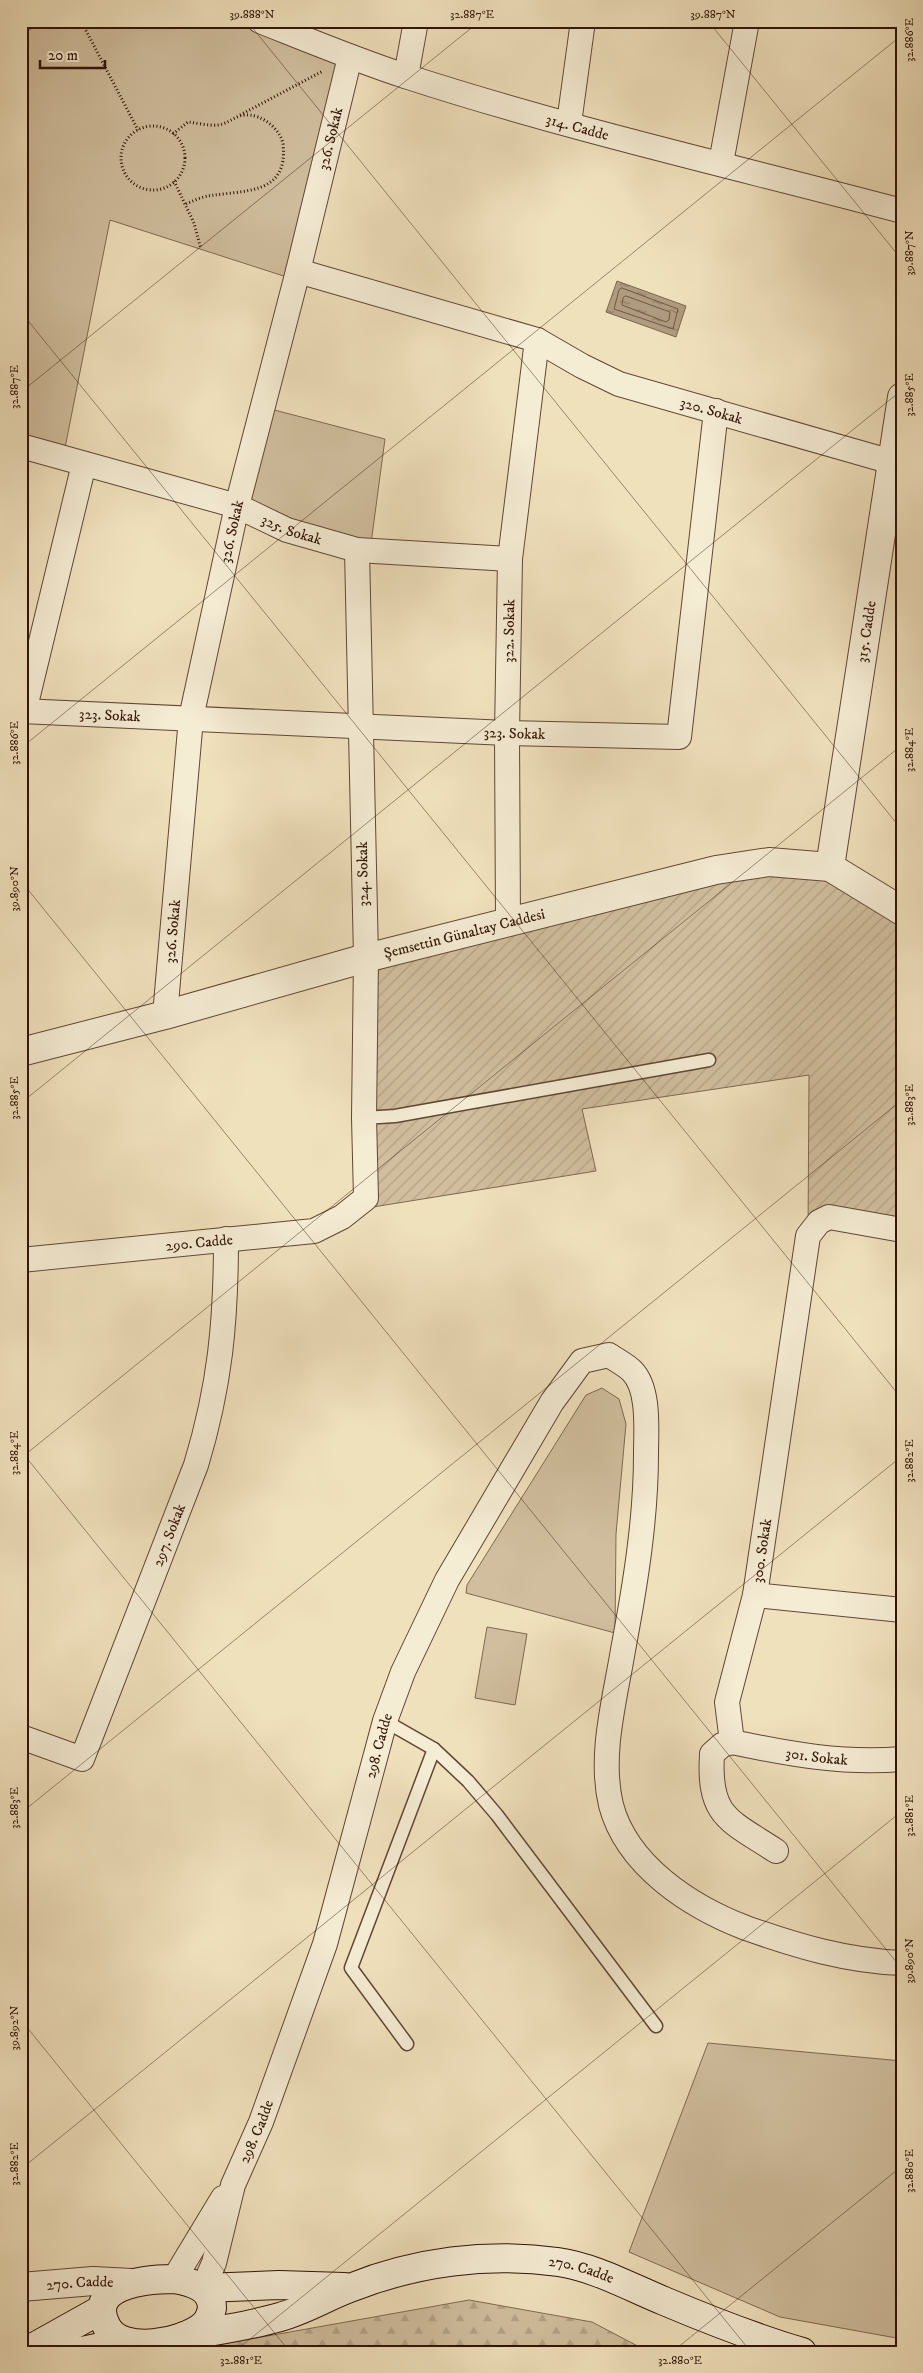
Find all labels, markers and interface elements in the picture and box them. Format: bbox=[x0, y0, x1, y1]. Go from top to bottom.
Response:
text: 39.888°N bbox=[229, 7, 275, 22]
text: 32.887°E bbox=[450, 7, 495, 22]
text: 39.887°N bbox=[690, 7, 736, 22]
text: 32.886°E bbox=[902, 18, 917, 62]
scale bar bbox=[40, 38, 105, 70]
text: 20 m bbox=[48, 46, 78, 65]
street label: 326. Sokak bbox=[313, 105, 347, 172]
street label: 314. Cadde bbox=[544, 109, 611, 145]
text: 39.887°N bbox=[902, 230, 917, 276]
text: 32.887°E bbox=[7, 364, 22, 409]
text: 32.885°E bbox=[902, 373, 917, 417]
street label: 320. Sokak bbox=[678, 392, 745, 429]
street label: 326. Sokak bbox=[215, 497, 248, 565]
street label: 325. Sokak bbox=[258, 510, 325, 549]
street label: 322. Sokak bbox=[499, 598, 519, 663]
street label: 315. Cadde bbox=[852, 599, 880, 664]
street label: 323. Sokak bbox=[79, 704, 142, 726]
text: 32.886°E bbox=[7, 721, 22, 765]
street label: 323. Sokak bbox=[483, 722, 546, 743]
text: 32.884°E bbox=[902, 727, 917, 772]
street label: 324. Sokak bbox=[353, 841, 373, 907]
text: 39.890°N bbox=[7, 866, 22, 912]
street label: 326. Sokak bbox=[160, 898, 185, 964]
street label: Şemsettin Günaltay Caddesi bbox=[382, 904, 547, 963]
text: 32.885°E bbox=[7, 1076, 22, 1120]
text: 32.883°E bbox=[902, 1083, 917, 1126]
street label: 290. Cadde bbox=[165, 1230, 234, 1255]
text: 32.884°E bbox=[7, 1430, 22, 1475]
text: 32.882°E bbox=[902, 1439, 917, 1483]
street label: 297. Sokak bbox=[148, 1500, 190, 1569]
street label: 300. Sokak bbox=[747, 1517, 776, 1584]
street label: 298. Cadde bbox=[360, 1710, 397, 1780]
street label: 301. Sokak bbox=[784, 1743, 849, 1769]
text: 32.883°E bbox=[7, 1786, 22, 1829]
text: 32.881°E bbox=[902, 1794, 917, 1837]
text: 39.890°N bbox=[902, 1938, 917, 1984]
text: 39.892°N bbox=[7, 2005, 22, 2050]
street label: 298. Cadde bbox=[234, 2097, 278, 2166]
text: 32.882°E bbox=[7, 2142, 22, 2186]
text: 32.880°E bbox=[902, 2148, 917, 2193]
street label: 270. Cadde bbox=[547, 2251, 617, 2288]
street label: 270. Cadde bbox=[45, 2271, 114, 2294]
text: 32.881°E bbox=[220, 2353, 263, 2368]
text: 32.880°E bbox=[658, 2353, 703, 2368]

